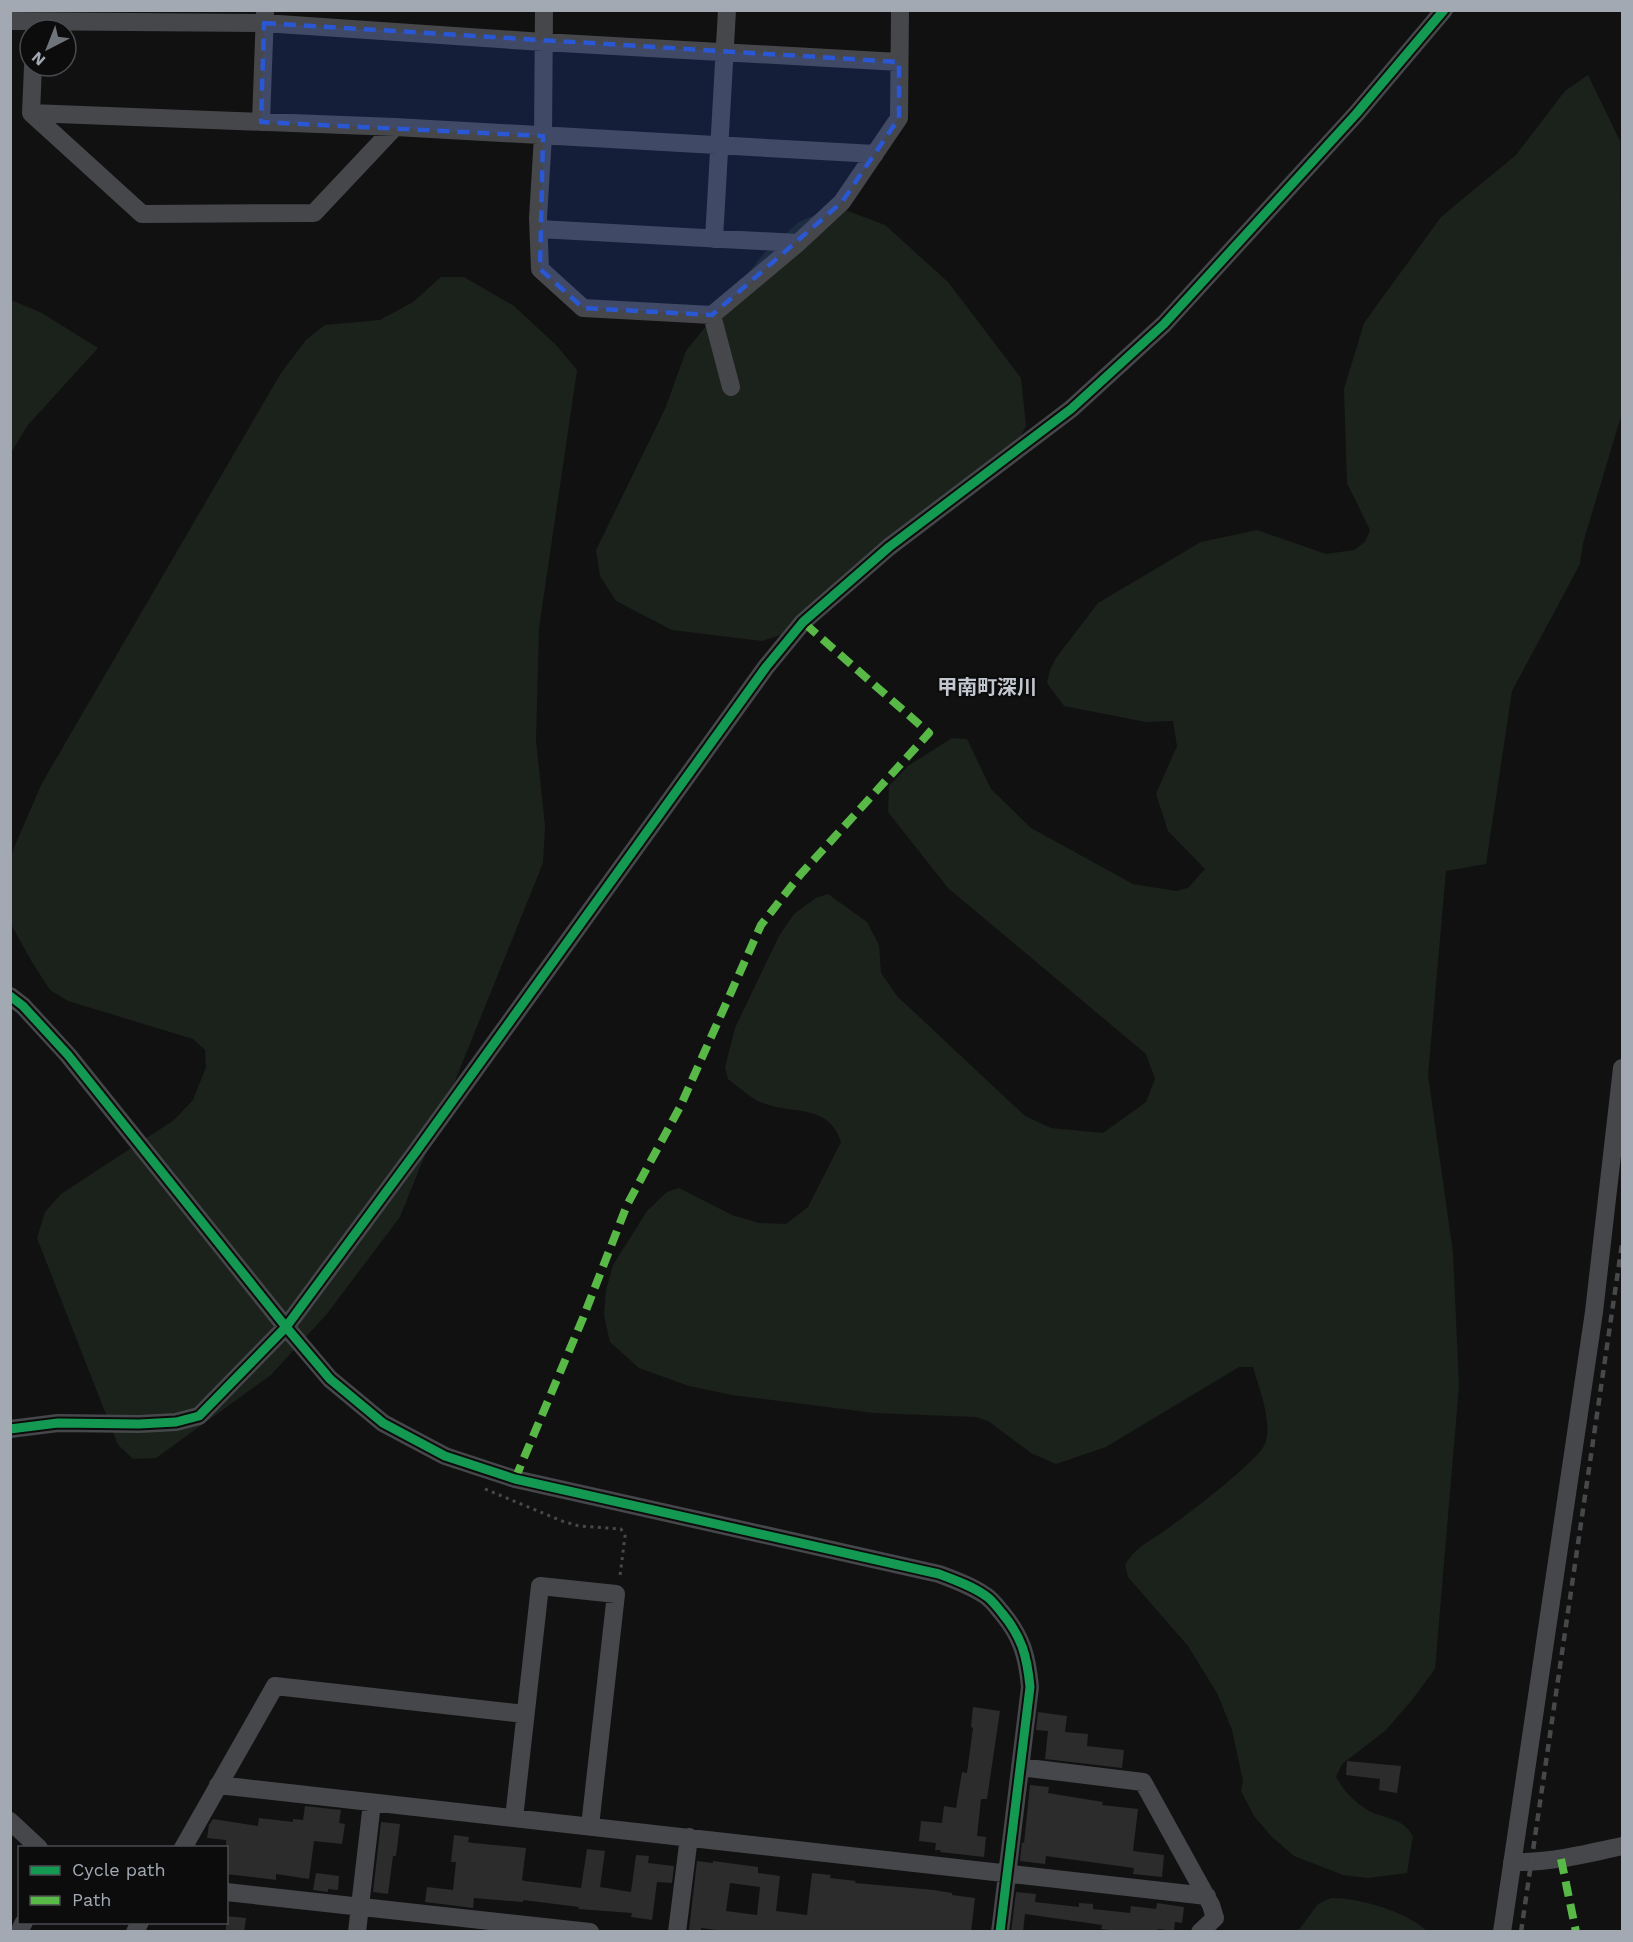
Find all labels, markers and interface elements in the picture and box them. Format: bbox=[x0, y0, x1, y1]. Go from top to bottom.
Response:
north arrow bbox=[18, 18, 78, 78]
text: N bbox=[28, 48, 49, 70]
district label: 甲南町深川 bbox=[937, 675, 1037, 699]
legend bbox=[18, 1846, 228, 1924]
text: Cycle path bbox=[72, 1859, 166, 1880]
text: Path bbox=[72, 1889, 112, 1910]

